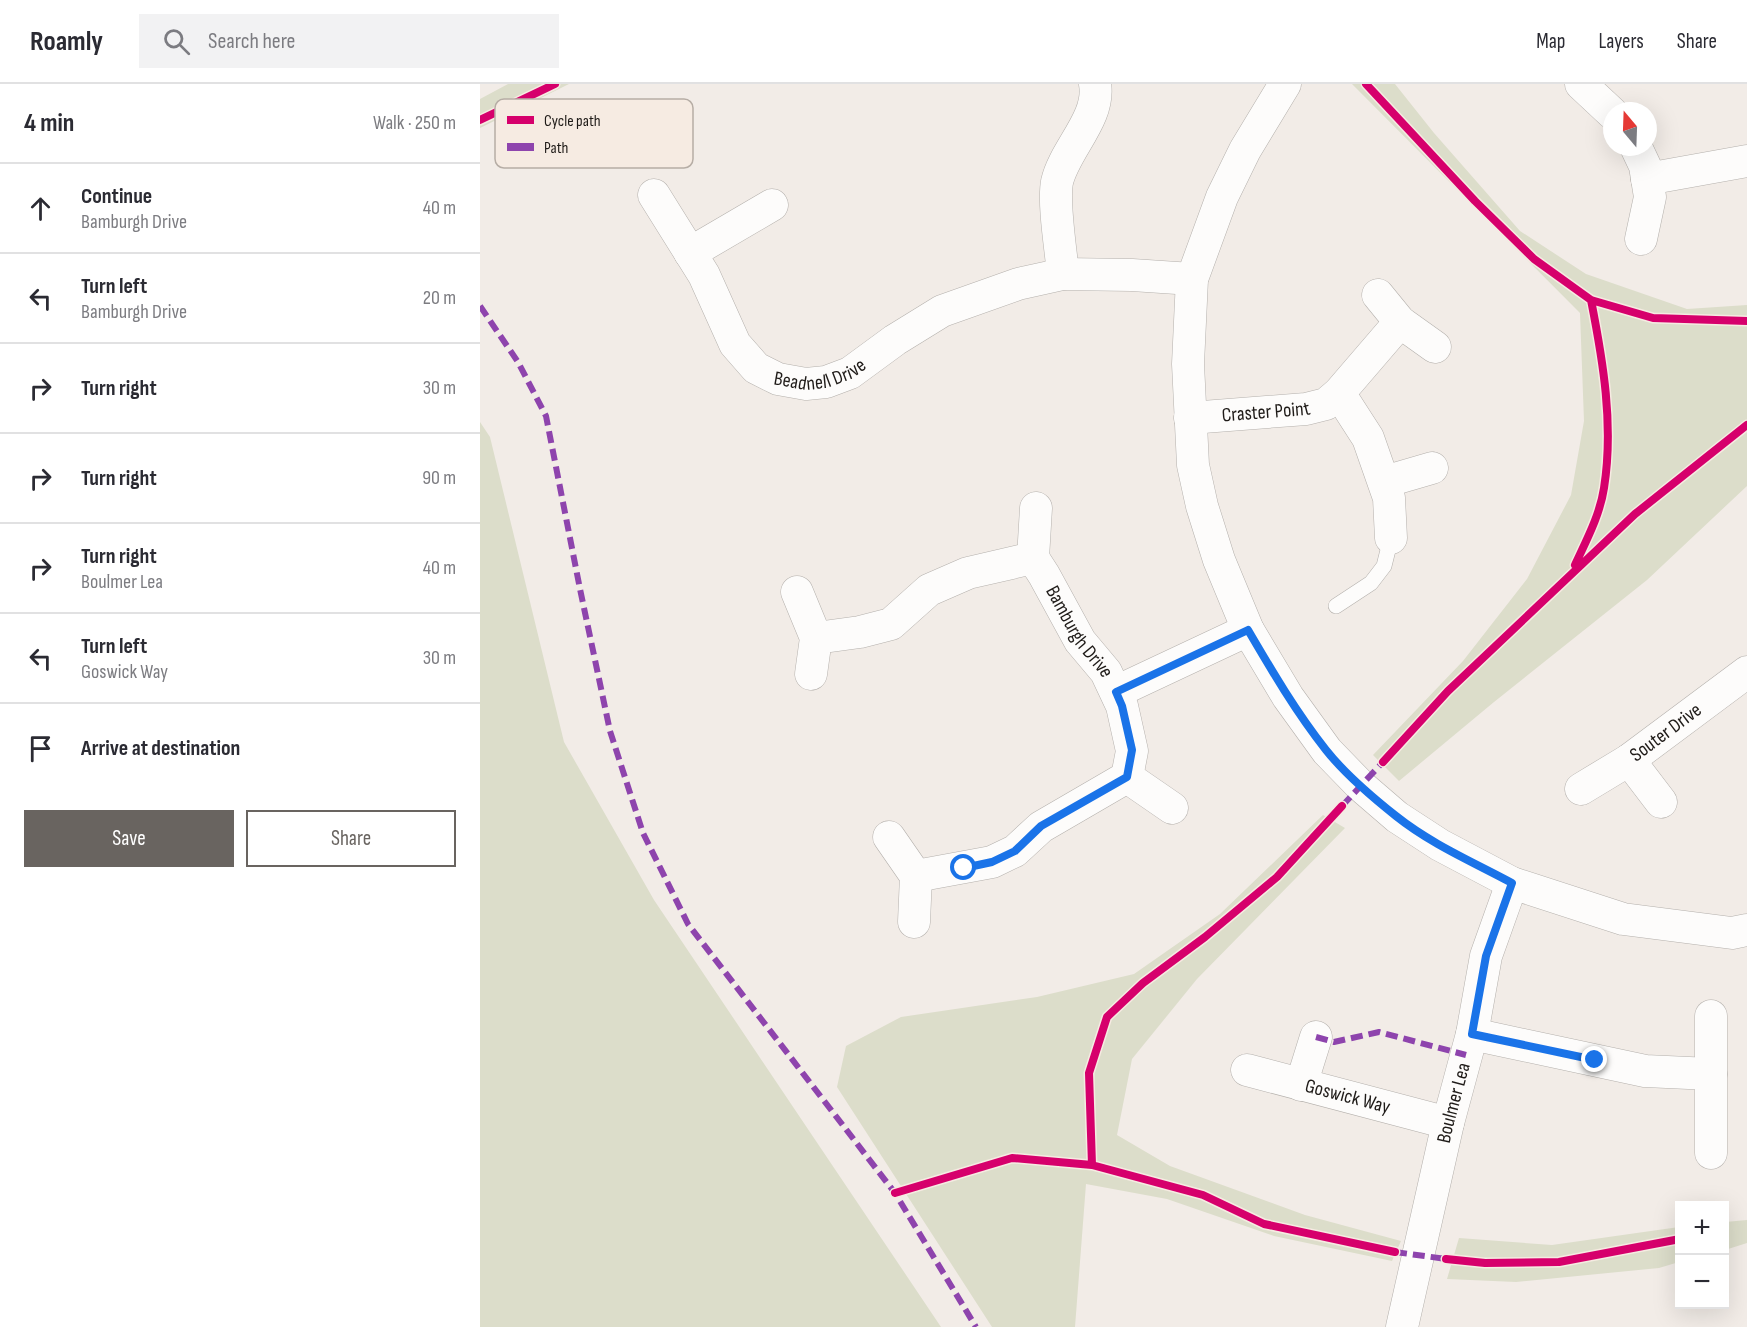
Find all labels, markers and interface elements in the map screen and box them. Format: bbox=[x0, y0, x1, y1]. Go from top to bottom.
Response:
search box bbox=[139, 14, 559, 68]
text: Roamly bbox=[30, 25, 103, 58]
icon: search bbox=[160, 25, 193, 58]
text: Search here bbox=[208, 28, 295, 55]
text: Map bbox=[1536, 29, 1565, 54]
text: Layers bbox=[1598, 29, 1644, 54]
text: Share bbox=[1677, 29, 1717, 54]
legend bbox=[495, 99, 693, 168]
north arrow bbox=[1603, 102, 1657, 156]
text: 4 min bbox=[24, 108, 74, 139]
text: Walk · 250 m bbox=[373, 111, 456, 135]
text: Cycle path bbox=[544, 112, 601, 131]
text: Path bbox=[544, 139, 568, 158]
text: Continue bbox=[81, 183, 152, 210]
icon: ahead bbox=[24, 192, 57, 225]
text: 40 m bbox=[423, 196, 456, 220]
text: Bamburgh Drive bbox=[81, 210, 187, 234]
text: Turn left bbox=[81, 273, 147, 300]
icon: left bbox=[24, 282, 57, 315]
text: 20 m bbox=[423, 286, 456, 310]
text: Bamburgh Drive bbox=[81, 300, 187, 324]
street label: Beadnell Drive bbox=[772, 353, 871, 396]
icon: right bbox=[24, 372, 57, 405]
text: Turn right bbox=[81, 375, 157, 402]
text: 30 m bbox=[423, 376, 456, 400]
street label: Craster Point bbox=[1221, 396, 1313, 427]
icon: right bbox=[24, 462, 57, 495]
text: Turn right bbox=[81, 465, 157, 492]
text: 90 m bbox=[422, 466, 456, 490]
text: Turn right bbox=[81, 543, 157, 570]
icon: right bbox=[24, 552, 57, 585]
text: 40 m bbox=[423, 556, 456, 580]
text: Boulmer Lea bbox=[81, 570, 163, 594]
street label: Bamburgh Drive bbox=[1040, 582, 1119, 681]
text: Turn left bbox=[81, 633, 147, 660]
icon: left bbox=[24, 642, 57, 675]
text: 30 m bbox=[423, 646, 456, 670]
text: Goswick Way bbox=[81, 660, 168, 684]
street label: Souter Drive bbox=[1625, 698, 1706, 767]
icon: arrive bbox=[24, 732, 57, 765]
text: Arrive at destination bbox=[81, 735, 240, 762]
button: Save bbox=[24, 810, 234, 867]
button: Share bbox=[246, 810, 456, 867]
route start bbox=[950, 854, 976, 880]
route end bbox=[1581, 1046, 1607, 1072]
street label: Boulmer Lea bbox=[1432, 1060, 1476, 1145]
street label: Goswick Way bbox=[1302, 1074, 1393, 1119]
map controls bbox=[1675, 1201, 1729, 1309]
button: + bbox=[1675, 1201, 1729, 1255]
button: − bbox=[1675, 1255, 1729, 1309]

